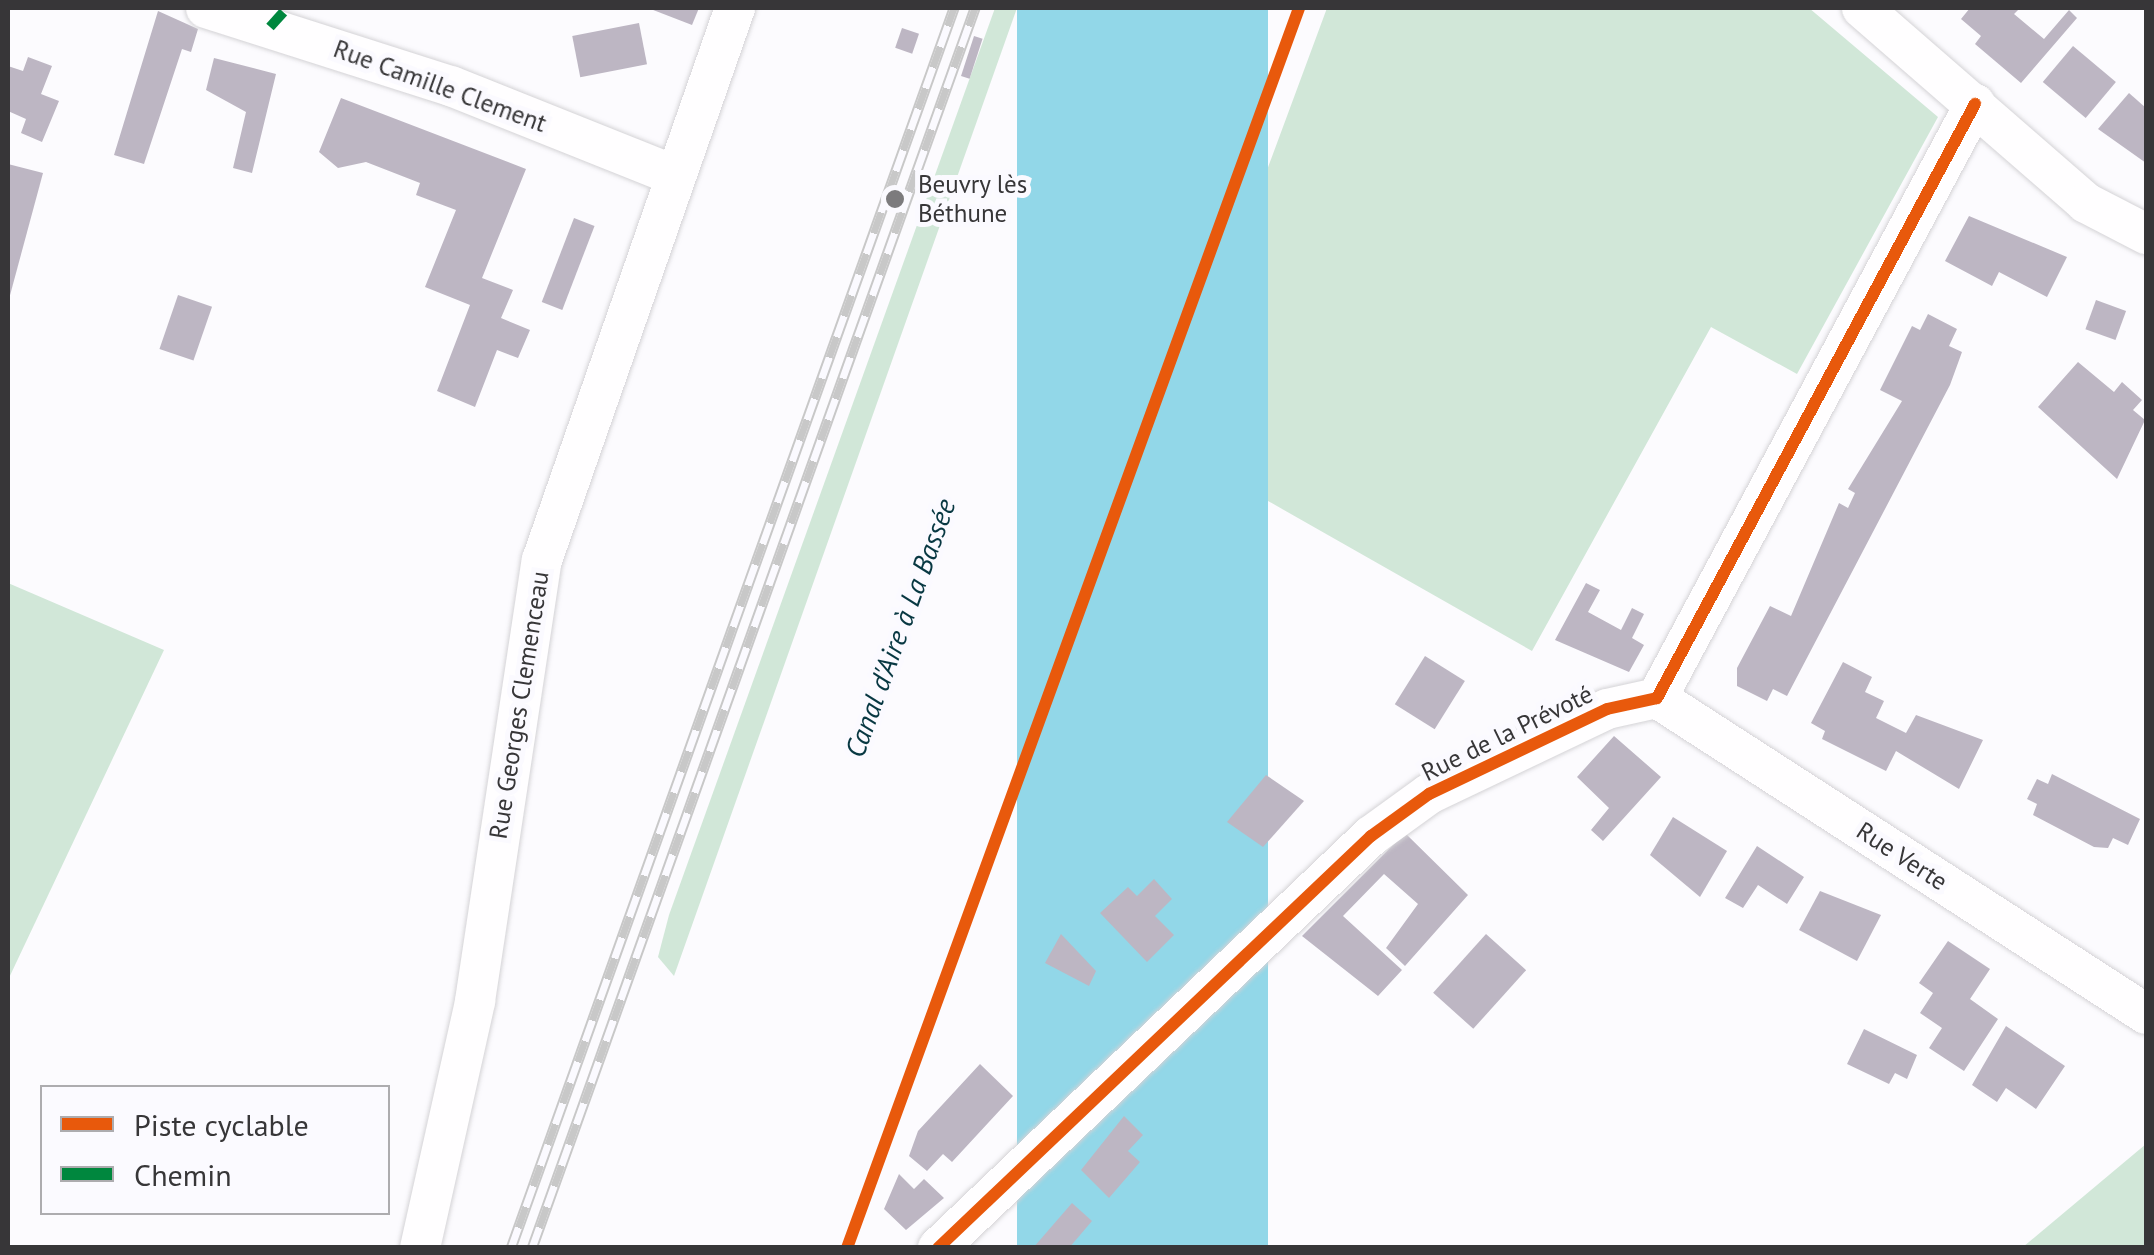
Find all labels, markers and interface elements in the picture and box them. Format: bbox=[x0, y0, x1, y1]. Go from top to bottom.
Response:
street label: Rue Camille Clement bbox=[330, 34, 550, 138]
place label: Beuvry lès Béthune bbox=[918, 170, 1028, 229]
marker: Beuvry lès Béthune bbox=[882, 186, 908, 212]
water label: Canal d'Aire à La Bassée bbox=[838, 494, 962, 762]
street label: Rue Georges Clemenceau bbox=[483, 569, 555, 841]
street label: Rue de la Prévoté bbox=[1417, 679, 1597, 787]
street label: Rue Verte bbox=[1851, 815, 1953, 897]
legend bbox=[40, 1085, 390, 1215]
text: Piste cyclable bbox=[134, 1105, 309, 1144]
text: Chemin bbox=[134, 1155, 232, 1194]

